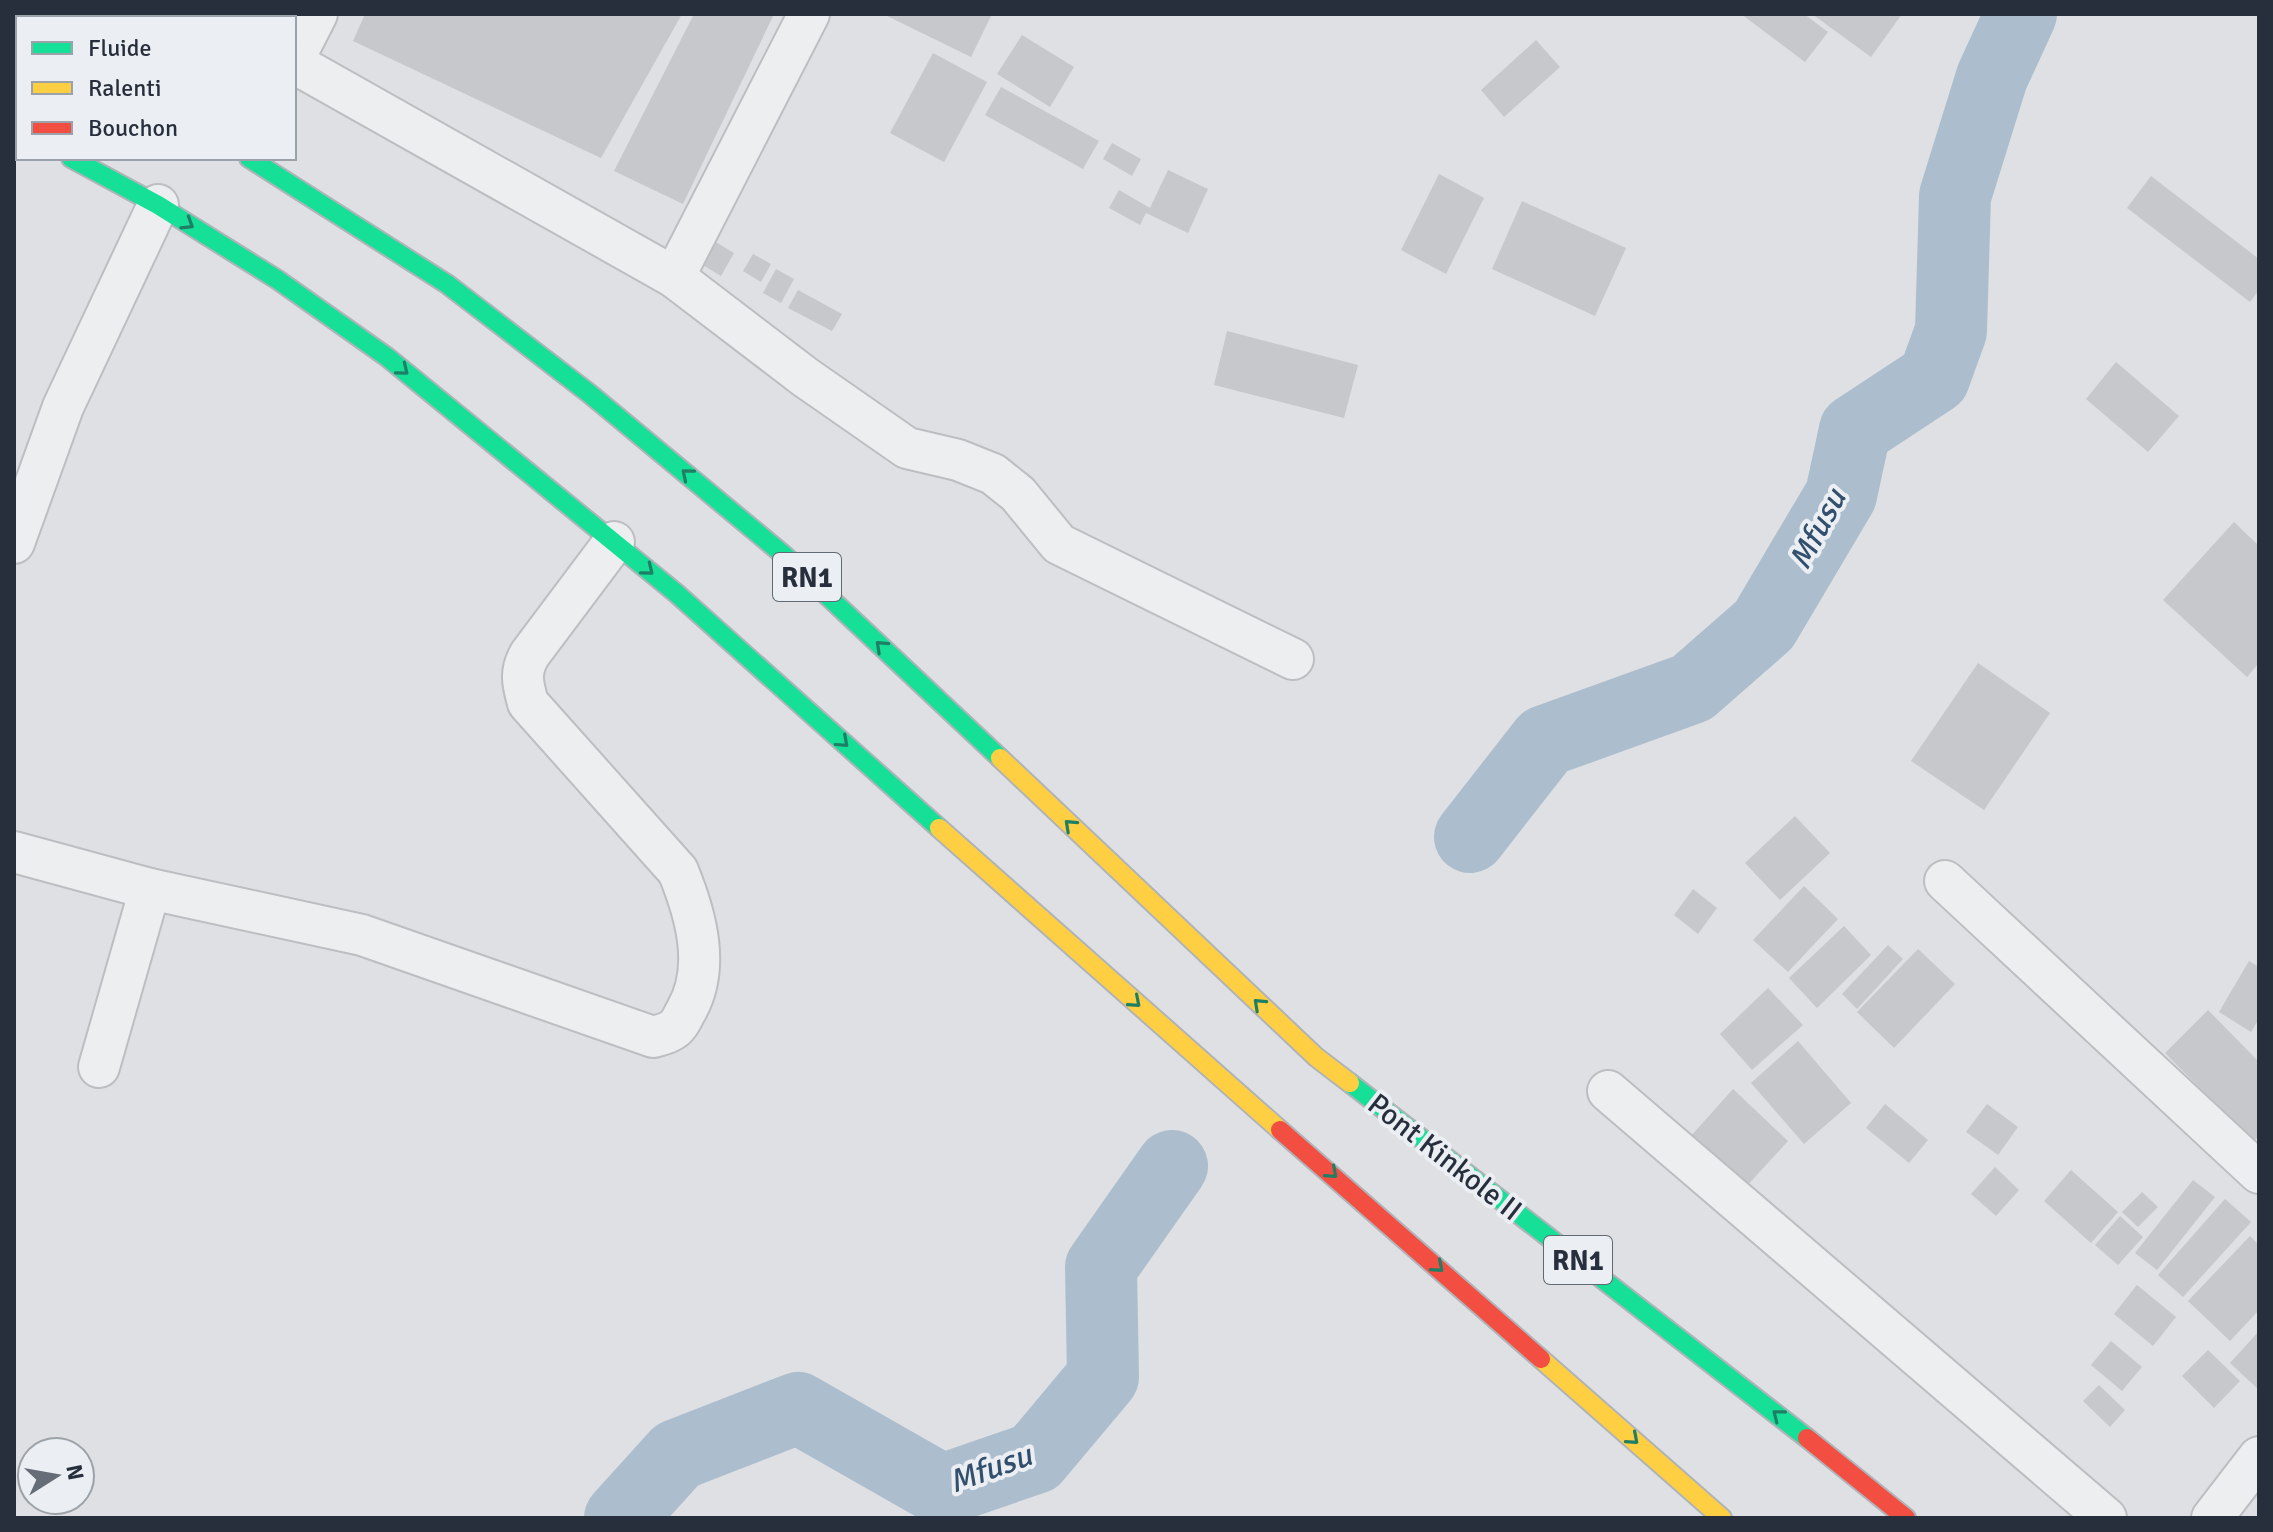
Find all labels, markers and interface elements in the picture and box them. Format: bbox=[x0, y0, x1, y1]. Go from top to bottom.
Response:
legend bbox=[16, 16, 296, 160]
text: Fluide bbox=[88, 33, 152, 63]
text: Ralenti bbox=[88, 73, 161, 103]
text: Bouchon bbox=[88, 113, 178, 143]
one-way arrow bbox=[179, 215, 194, 230]
one-way arrow bbox=[394, 360, 408, 375]
one-way arrow bbox=[681, 469, 696, 484]
water label: Mfusu bbox=[1780, 481, 1855, 576]
road number: RN1 bbox=[773, 553, 841, 601]
one-way arrow bbox=[639, 560, 653, 575]
one-way arrow bbox=[876, 641, 890, 656]
one-way arrow bbox=[833, 732, 848, 747]
one-way arrow bbox=[1065, 820, 1079, 834]
one-way arrow bbox=[1126, 992, 1141, 1007]
one-way arrow bbox=[1254, 998, 1268, 1013]
street label: Pont Kinkole II bbox=[1360, 1086, 1529, 1229]
one-way arrow bbox=[1322, 1163, 1337, 1178]
road number: RN1 bbox=[1544, 1236, 1612, 1284]
one-way arrow bbox=[1429, 1257, 1444, 1271]
one-way arrow bbox=[1773, 1411, 1787, 1425]
one-way arrow bbox=[1623, 1429, 1638, 1444]
water label: Mfusu bbox=[943, 1435, 1038, 1501]
north arrow bbox=[16, 1436, 96, 1516]
text: N bbox=[60, 1462, 90, 1482]

